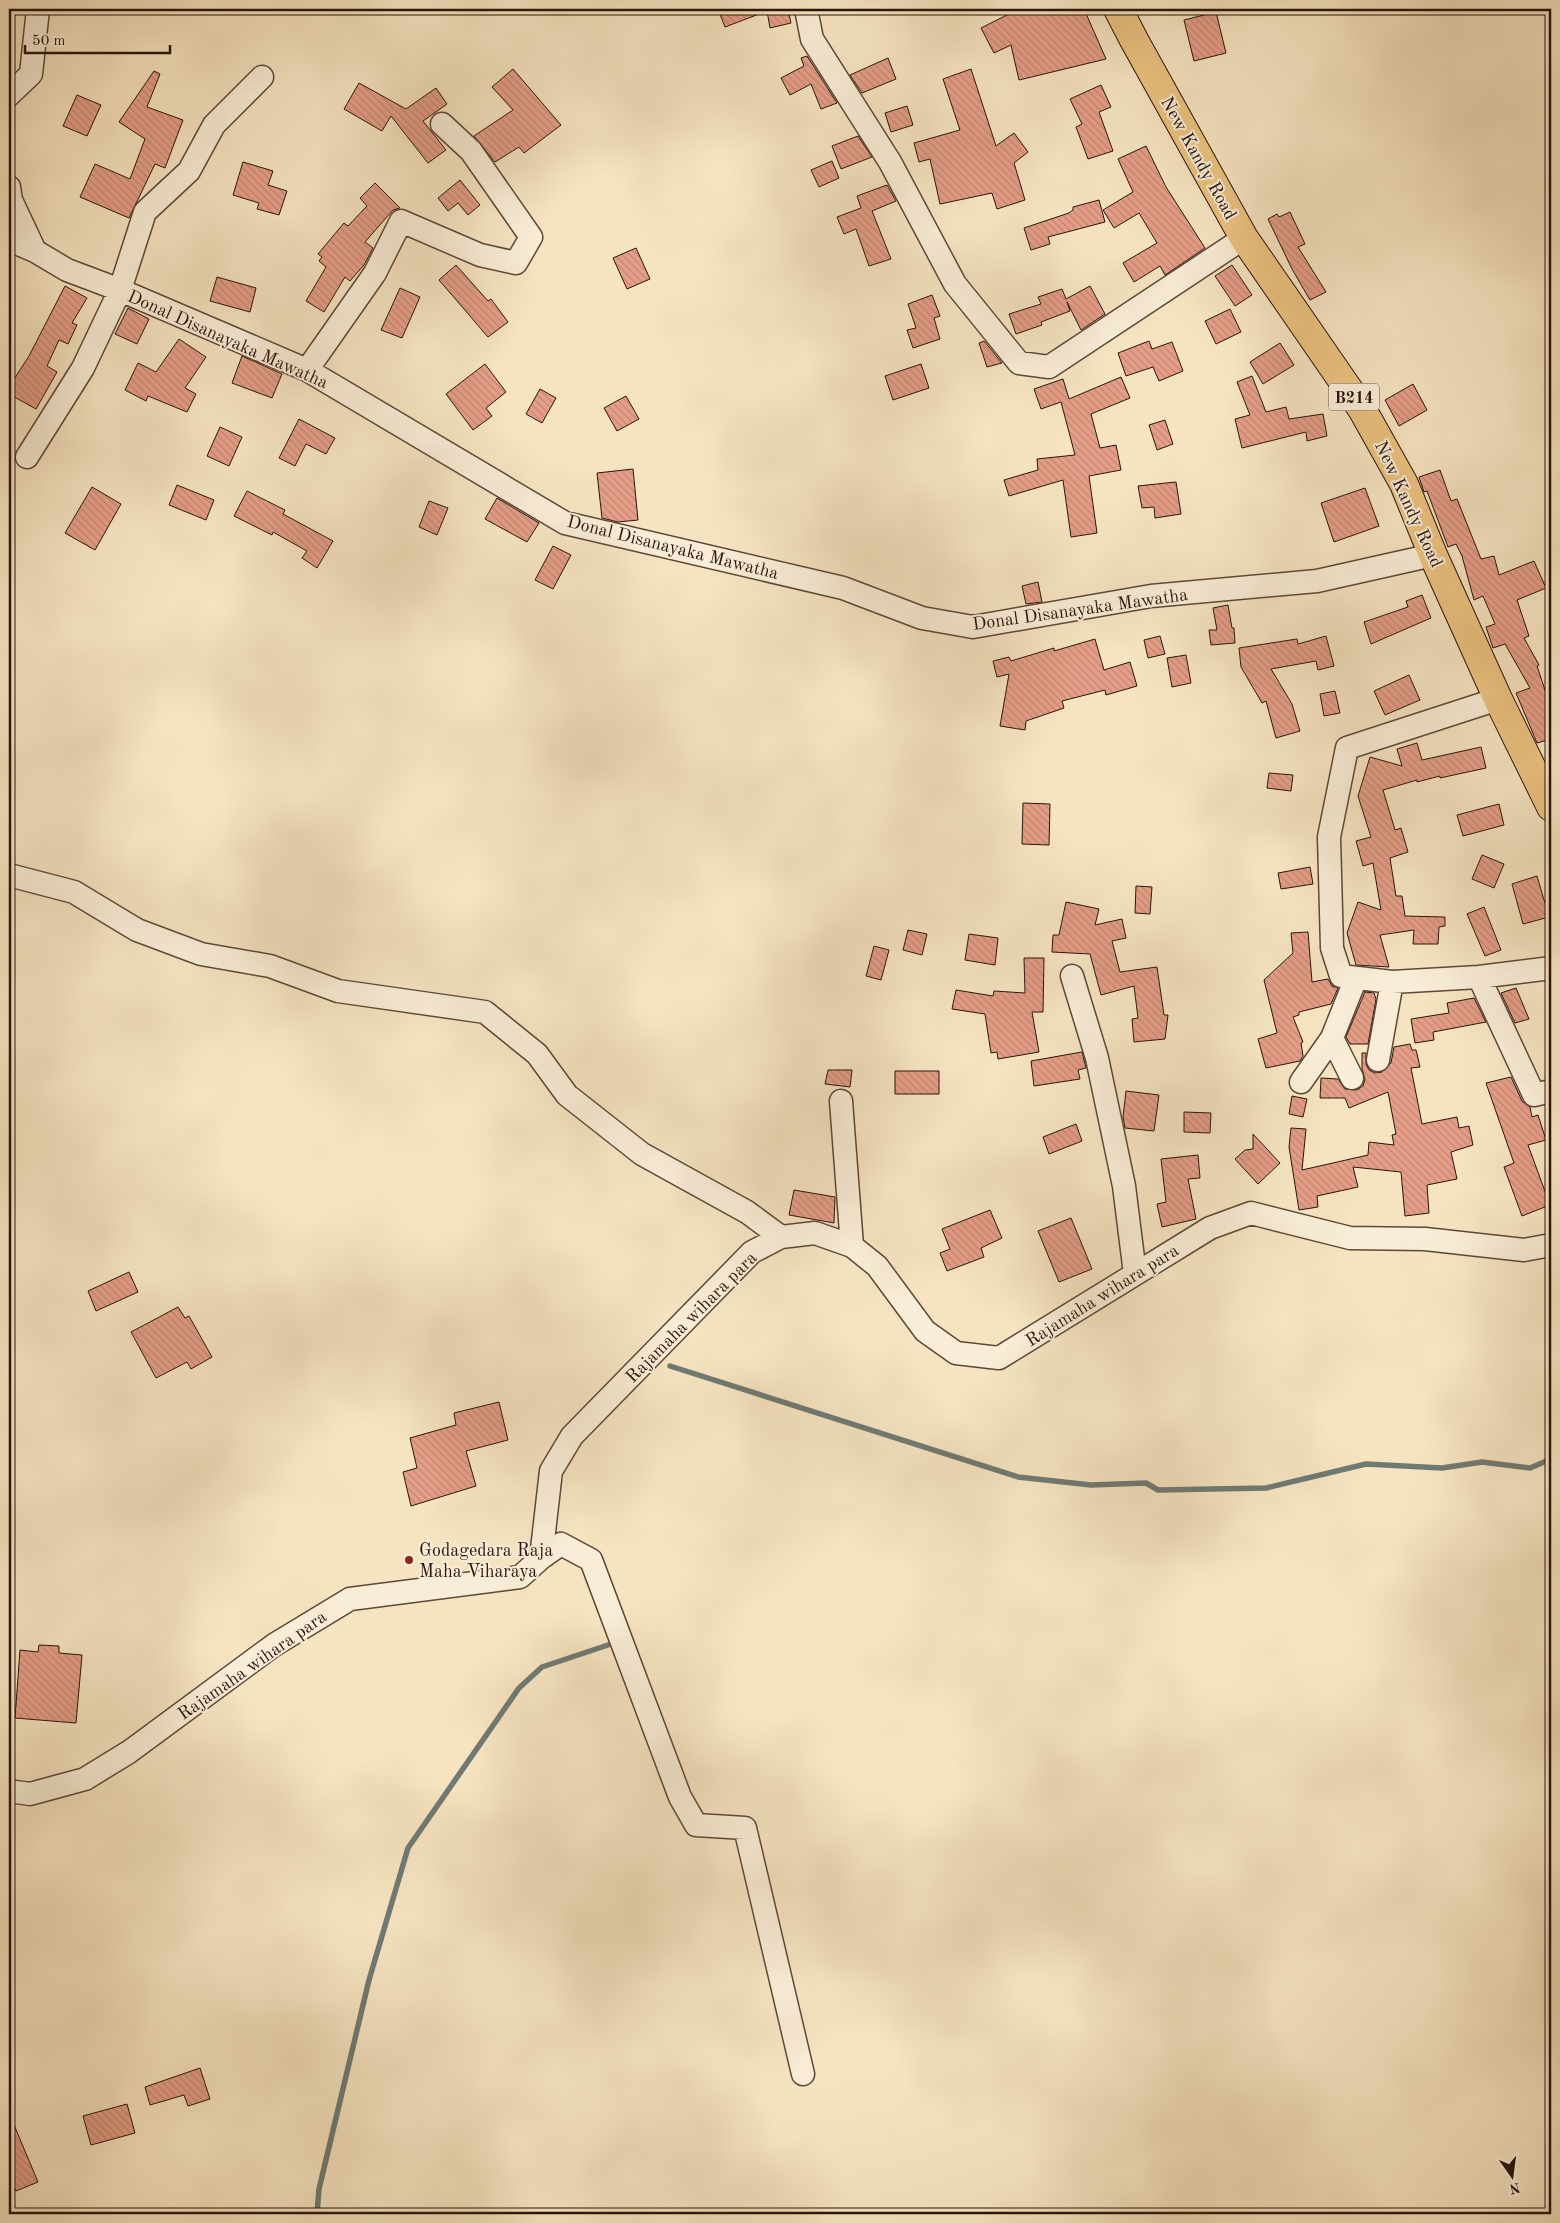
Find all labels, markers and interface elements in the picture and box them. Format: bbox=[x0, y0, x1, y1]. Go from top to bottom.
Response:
scale bar bbox=[25, 22, 170, 54]
text: 50 m bbox=[32, 34, 66, 49]
street label: New Kandy Road bbox=[1157, 94, 1239, 223]
street label: Donal Disanayaka Mawatha bbox=[125, 287, 331, 392]
road number: B214 bbox=[1329, 384, 1379, 411]
street label: New Kandy Road bbox=[1371, 438, 1445, 571]
street label: Donal Disanayaka Mawatha bbox=[565, 513, 780, 583]
street label: Donal Disanayaka Mawatha bbox=[971, 586, 1189, 634]
street label: Rajamaha wihara para bbox=[1023, 1241, 1182, 1350]
street label: Rajamaha wihara para bbox=[623, 1249, 761, 1387]
place label: Godagedara Raja Maha Viharaya bbox=[419, 1542, 553, 1581]
marker: Godagedara Raja Maha Viharaya bbox=[403, 1554, 415, 1566]
street label: Rajamaha wihara para bbox=[175, 1608, 330, 1724]
north arrow bbox=[1488, 2150, 1538, 2200]
text: N bbox=[1508, 2180, 1522, 2196]

